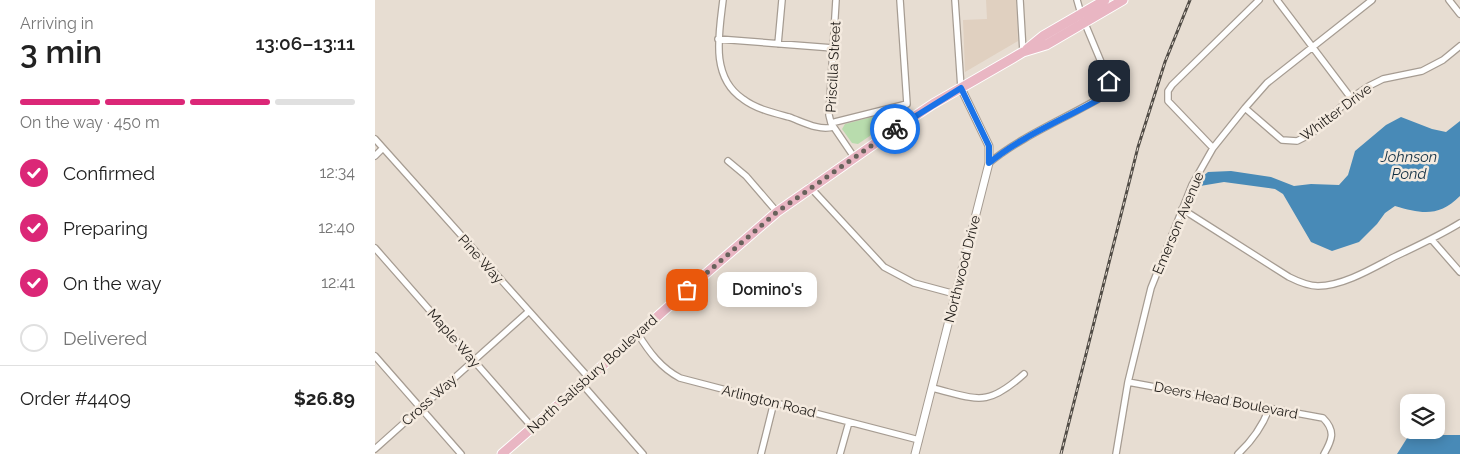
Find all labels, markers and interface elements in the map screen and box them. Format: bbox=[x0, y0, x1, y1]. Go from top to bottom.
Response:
text: Arriving in bbox=[20, 14, 94, 33]
street label: Priscilla Street bbox=[823, 20, 843, 113]
text: 13:06–13:11 bbox=[255, 32, 355, 54]
text: 3 min bbox=[20, 33, 102, 70]
pin bbox=[1088, 60, 1130, 102]
icon: home bbox=[1095, 67, 1123, 95]
street label: Whitter Drive bbox=[1297, 80, 1375, 144]
courier bbox=[870, 104, 920, 154]
text: On the way · 450 m bbox=[20, 113, 160, 132]
icon: bike bbox=[881, 115, 909, 143]
water label: Johnson Pond bbox=[1380, 148, 1437, 183]
icon: check bbox=[20, 159, 48, 187]
text: Confirmed bbox=[63, 162, 155, 184]
text: 12:34 bbox=[320, 163, 355, 182]
street label: Emerson Avenue bbox=[1149, 169, 1207, 277]
icon: check bbox=[20, 214, 48, 242]
street label: Northwood Drive bbox=[941, 214, 983, 324]
text: Preparing bbox=[63, 217, 148, 239]
text: 12:40 bbox=[318, 218, 355, 237]
street label: Pine Way bbox=[455, 231, 507, 287]
icon: check bbox=[20, 269, 48, 297]
pin bbox=[666, 269, 708, 311]
text: On the way bbox=[63, 272, 162, 294]
callout: Domino's bbox=[717, 272, 817, 308]
text: 12:41 bbox=[321, 273, 355, 292]
icon: bag bbox=[673, 276, 701, 304]
text: Domino's bbox=[732, 280, 802, 299]
street label: Maple Way bbox=[424, 305, 484, 371]
street label: North Salisbury Boulevard bbox=[524, 312, 660, 436]
text: Delivered bbox=[63, 327, 147, 349]
street label: Cross Way bbox=[398, 371, 460, 429]
street label: Deers Head Boulevard bbox=[1153, 378, 1299, 422]
street label: Arlington Road bbox=[720, 382, 818, 420]
text: Order #4409 bbox=[20, 387, 131, 409]
text: $26.89 bbox=[294, 387, 355, 409]
map controls bbox=[1400, 394, 1445, 439]
button: layers bbox=[1400, 394, 1445, 439]

